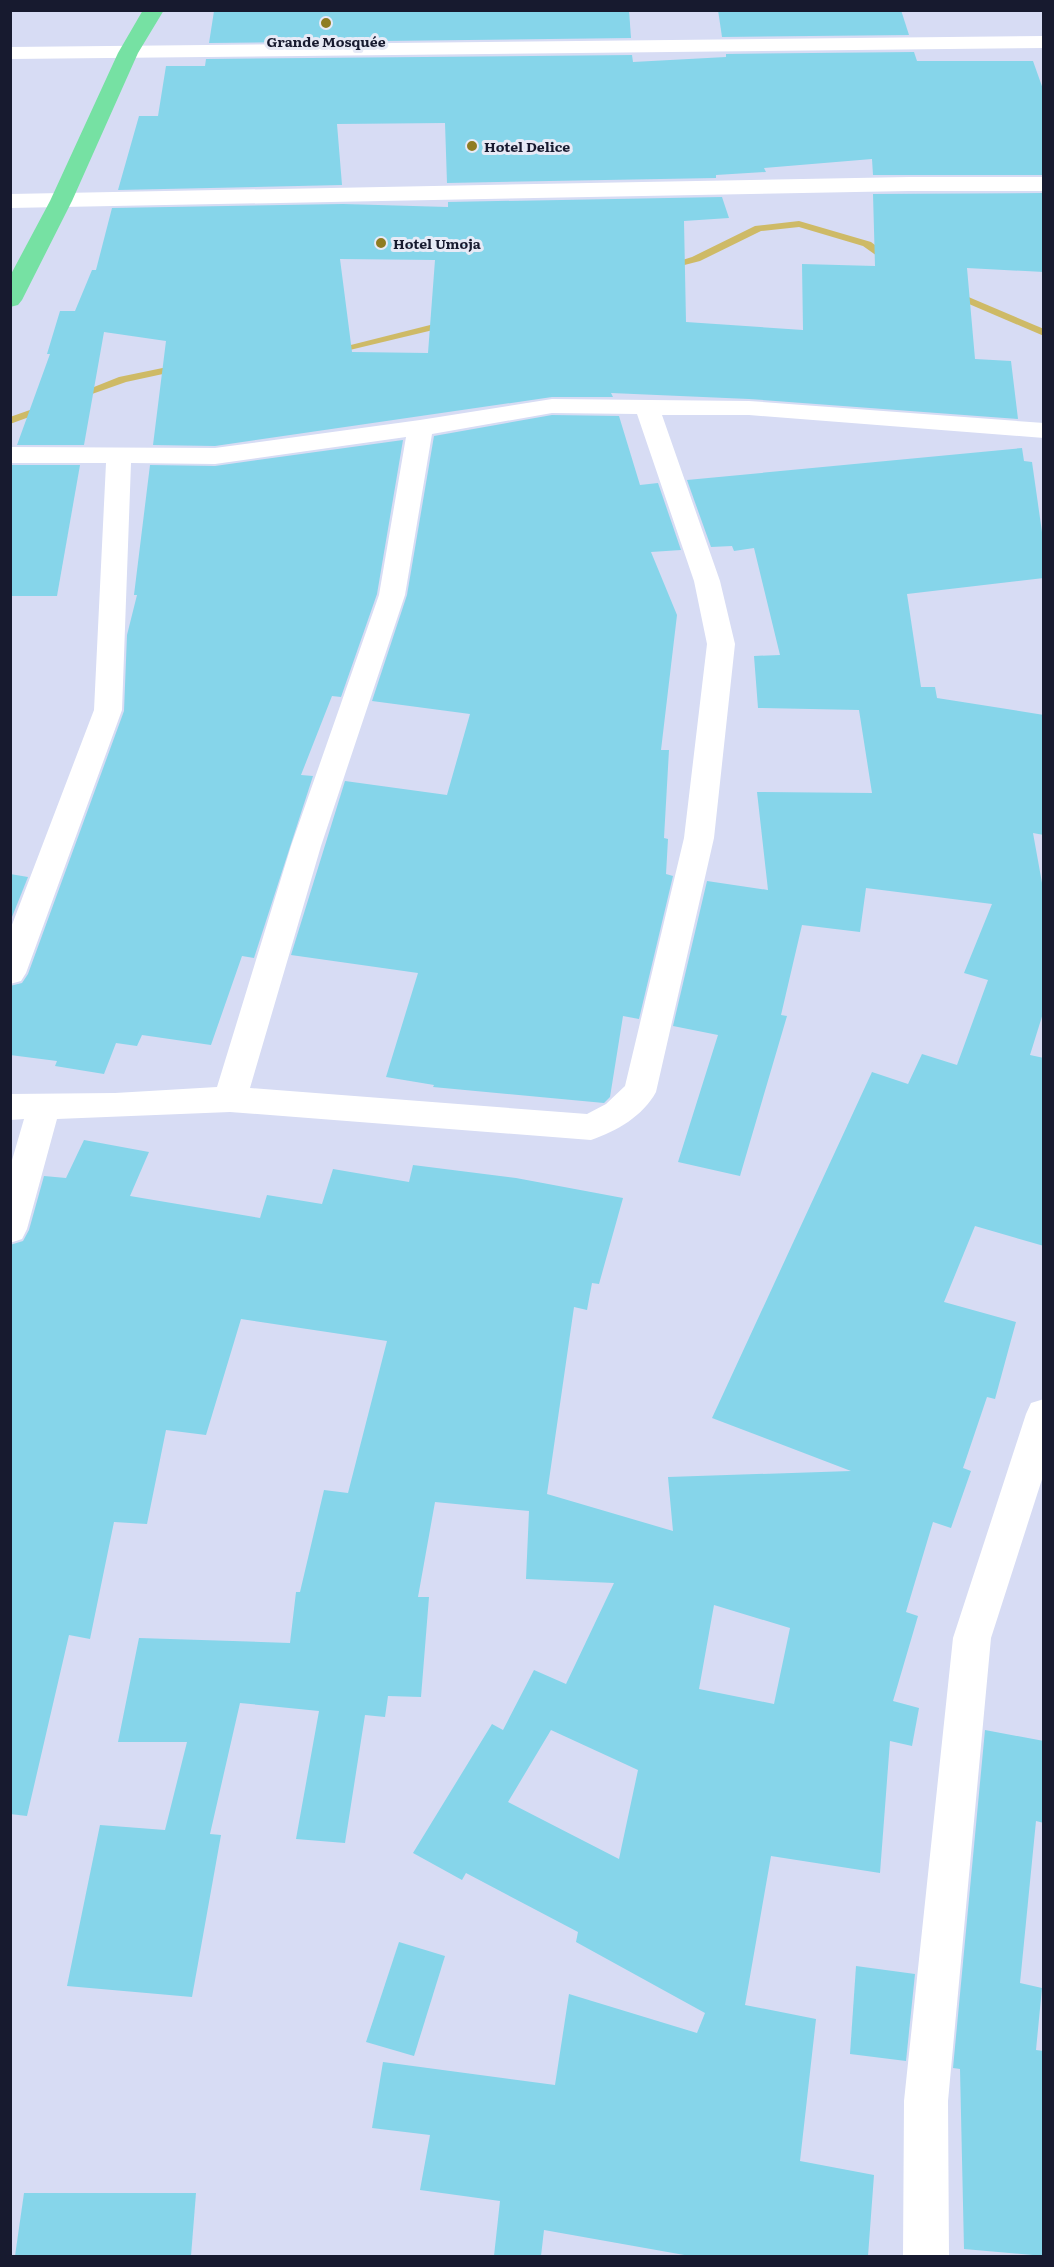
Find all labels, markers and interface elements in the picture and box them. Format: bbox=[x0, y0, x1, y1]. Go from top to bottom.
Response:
marker: Grande Mosquée bbox=[319, 16, 333, 30]
place label: Grande Mosquée bbox=[266, 31, 386, 51]
place label: Hotel Delice bbox=[484, 136, 570, 156]
marker: Hotel Delice bbox=[465, 139, 479, 153]
place label: Hotel Umoja bbox=[393, 233, 482, 253]
marker: Hotel Umoja bbox=[374, 236, 388, 250]

